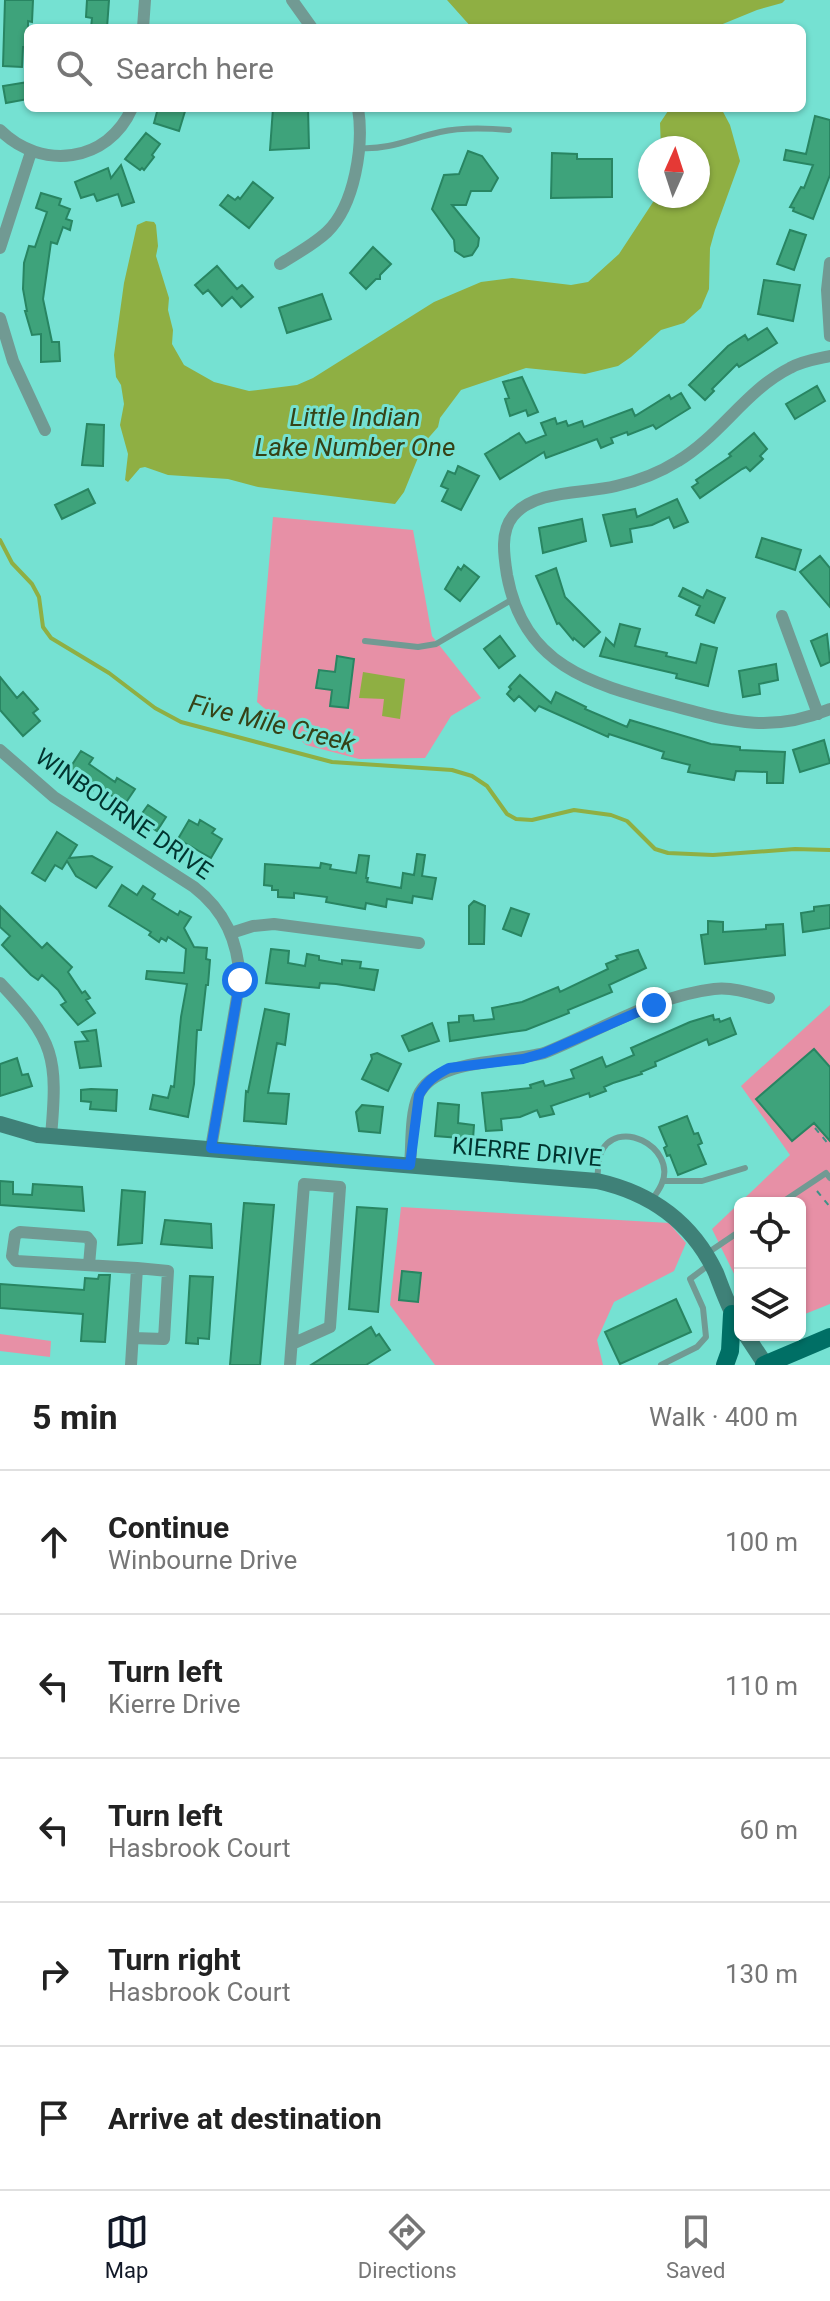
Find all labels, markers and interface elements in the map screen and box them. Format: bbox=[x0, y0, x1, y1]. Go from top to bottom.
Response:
search box bbox=[24, 24, 806, 112]
icon: search bbox=[52, 46, 96, 90]
text: Search here bbox=[116, 51, 274, 86]
north arrow bbox=[638, 136, 710, 208]
water label: Little Indian Lake Number One bbox=[255, 402, 455, 462]
water label: Five Mile Creek bbox=[186, 688, 359, 758]
street label: WINBOURNE DRIVE bbox=[30, 742, 218, 886]
route start bbox=[222, 962, 258, 998]
route end bbox=[636, 987, 672, 1023]
street label: KIERRE DRIVE bbox=[451, 1131, 603, 1173]
map controls bbox=[734, 1197, 806, 1341]
button: locate bbox=[734, 1197, 806, 1269]
button: layers bbox=[734, 1269, 806, 1341]
text: 5 min bbox=[32, 1397, 117, 1437]
text: Walk · 400 m bbox=[649, 1402, 798, 1432]
text: Continue bbox=[108, 1510, 229, 1545]
icon: ahead bbox=[32, 1520, 76, 1564]
text: 100 m bbox=[725, 1527, 798, 1557]
text: Winbourne Drive bbox=[108, 1545, 297, 1575]
text: Turn left bbox=[108, 1654, 223, 1689]
icon: left bbox=[32, 1664, 76, 1708]
text: 110 m bbox=[725, 1671, 798, 1701]
text: Kierre Drive bbox=[108, 1689, 240, 1719]
text: Turn left bbox=[108, 1798, 223, 1833]
icon: left bbox=[32, 1808, 76, 1852]
text: 60 m bbox=[740, 1815, 798, 1845]
text: Hasbrook Court bbox=[108, 1833, 291, 1863]
text: Turn right bbox=[108, 1942, 241, 1977]
icon: right bbox=[32, 1952, 76, 1996]
text: 130 m bbox=[725, 1959, 798, 1989]
text: Hasbrook Court bbox=[108, 1977, 291, 2007]
icon: arrive bbox=[32, 2096, 76, 2140]
text: Arrive at destination bbox=[108, 2101, 382, 2136]
tab: Map bbox=[105, 2210, 149, 2283]
tab: Directions bbox=[358, 2210, 457, 2283]
tab: Saved bbox=[666, 2210, 725, 2283]

